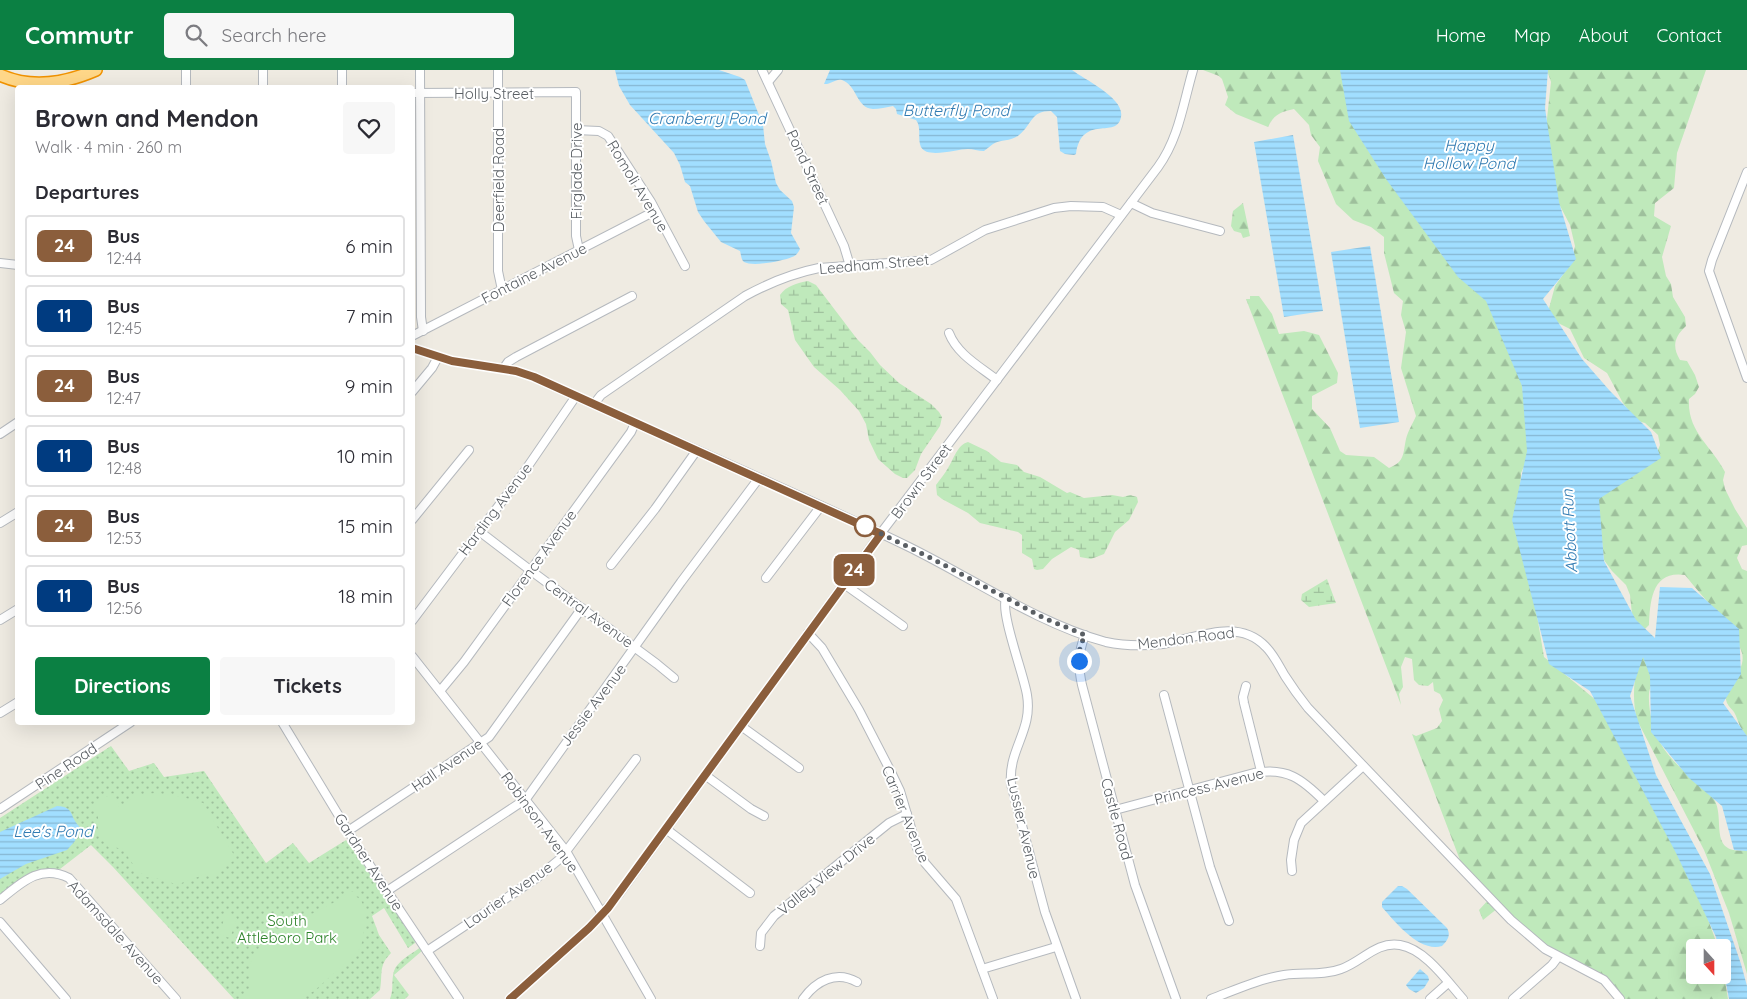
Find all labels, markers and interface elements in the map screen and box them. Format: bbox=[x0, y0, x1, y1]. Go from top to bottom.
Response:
search box bbox=[164, 13, 514, 58]
text: Commutr bbox=[25, 20, 134, 50]
icon: search bbox=[182, 21, 210, 49]
text: Search here bbox=[222, 23, 327, 47]
text: Home bbox=[1436, 24, 1486, 47]
text: Map bbox=[1514, 24, 1551, 47]
text: About bbox=[1579, 24, 1629, 47]
text: Contact bbox=[1657, 24, 1722, 47]
street label: Holly Street bbox=[454, 84, 534, 103]
water label: Butterfly Pond bbox=[903, 100, 1011, 120]
button: heart bbox=[343, 102, 395, 154]
text: Brown and Mendon bbox=[35, 103, 259, 133]
water label: Cranberry Pond bbox=[648, 108, 768, 128]
street label: Firglade Drive bbox=[567, 123, 586, 219]
street label: Pond Street bbox=[782, 126, 834, 208]
street label: Deerfield Road bbox=[489, 128, 508, 232]
water label: Happy Hollow Pond bbox=[1423, 135, 1518, 173]
text: Walk · 4 min · 260 m bbox=[35, 137, 182, 157]
street label: Romoli Avenue bbox=[603, 137, 673, 235]
text: Departures bbox=[35, 180, 139, 204]
text: Bus bbox=[107, 224, 140, 248]
text: 24 bbox=[54, 234, 75, 257]
text: 6 min bbox=[345, 234, 393, 258]
street label: Fontaine Avenue bbox=[478, 238, 590, 308]
text: 12:44 bbox=[107, 248, 142, 268]
street label: Leedham Street bbox=[818, 250, 930, 278]
text: Bus bbox=[107, 294, 140, 318]
text: 11 bbox=[57, 304, 72, 327]
text: 7 min bbox=[346, 304, 393, 328]
text: 12:45 bbox=[107, 318, 142, 338]
text: Bus bbox=[107, 364, 140, 388]
text: 24 bbox=[54, 374, 75, 397]
text: 9 min bbox=[345, 374, 393, 398]
text: 12:47 bbox=[107, 388, 141, 408]
text: Bus bbox=[107, 434, 140, 458]
street label: Brown Street bbox=[887, 440, 955, 522]
text: 11 bbox=[57, 444, 72, 467]
text: 10 min bbox=[337, 444, 393, 468]
text: 12:48 bbox=[107, 458, 142, 478]
street label: Harding Avenue bbox=[454, 459, 536, 559]
water label: Abbott Run bbox=[1557, 488, 1581, 573]
text: Bus bbox=[107, 504, 140, 528]
street label: Florence Avenue bbox=[497, 506, 581, 610]
text: 24 bbox=[54, 514, 75, 537]
text: 15 min bbox=[338, 514, 393, 538]
unlabelled marker bbox=[854, 515, 876, 537]
text: 12:53 bbox=[107, 528, 142, 548]
line badge: 24 bbox=[832, 554, 876, 586]
text: 24 bbox=[844, 558, 864, 581]
text: Bus bbox=[107, 574, 140, 598]
street label: Central Avenue bbox=[541, 574, 637, 652]
text: 11 bbox=[57, 584, 72, 607]
text: 18 min bbox=[338, 584, 393, 608]
text: 12:56 bbox=[107, 598, 142, 618]
street label: Mendon Road bbox=[1136, 623, 1236, 653]
your location bbox=[1067, 649, 1092, 674]
button: Directions bbox=[35, 657, 210, 715]
button: Tickets bbox=[220, 657, 395, 715]
street label: Jessie Avenue bbox=[556, 660, 630, 750]
street label: Hall Avenue bbox=[408, 734, 486, 796]
street label: Pine Road bbox=[31, 738, 101, 794]
street label: Carrier Avenue bbox=[878, 763, 934, 865]
street label: Princess Avenue bbox=[1152, 763, 1266, 809]
street label: Robinson Avenue bbox=[497, 768, 583, 876]
street label: Lussier Avenue bbox=[1003, 775, 1045, 881]
street label: Castle Road bbox=[1097, 776, 1137, 862]
street label: Gardner Avenue bbox=[330, 810, 408, 914]
water label: Lee's Pond bbox=[13, 821, 95, 841]
street label: Valley View Drive bbox=[773, 829, 879, 919]
street label: Laurier Avenue bbox=[460, 857, 556, 933]
street label: Adamsdale Avenue bbox=[64, 876, 168, 988]
park label: South Attleboro Park bbox=[237, 911, 337, 947]
north arrow bbox=[1686, 939, 1731, 984]
map controls bbox=[1686, 939, 1731, 984]

